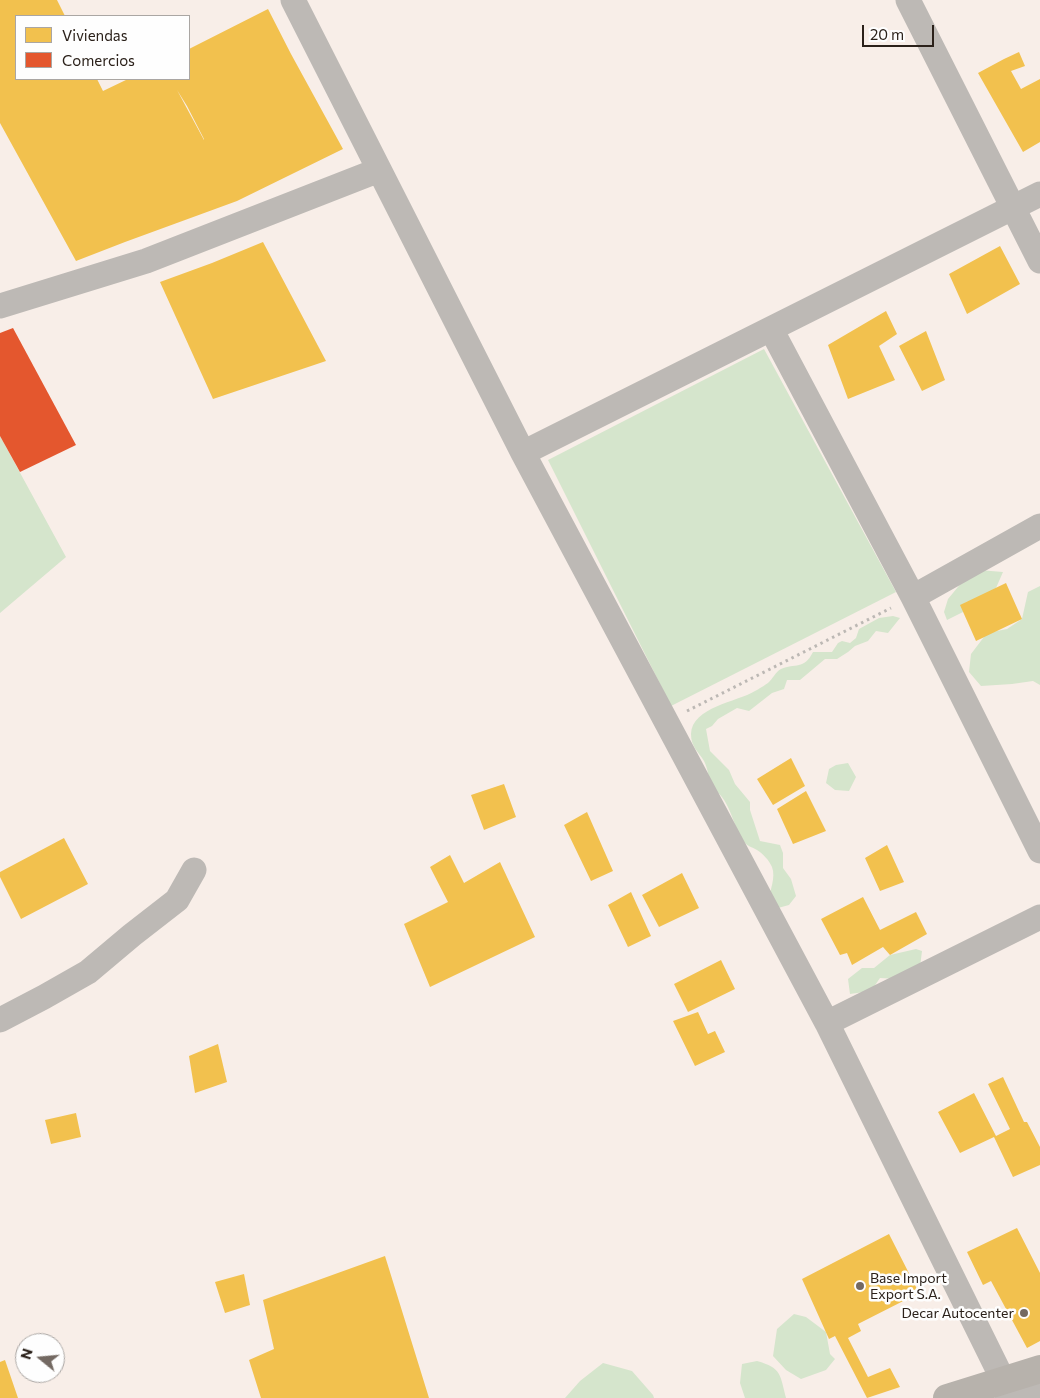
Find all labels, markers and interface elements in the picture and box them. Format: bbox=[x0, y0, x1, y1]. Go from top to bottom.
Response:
legend bbox=[15, 15, 190, 80]
scale bar bbox=[865, 15, 938, 47]
text: 20 m bbox=[870, 25, 904, 43]
text: Viviendas bbox=[62, 26, 128, 44]
text: Comercios bbox=[62, 51, 135, 69]
place label: Base Import Export S.A. bbox=[870, 1270, 947, 1302]
marker: Base Import Export S.A. bbox=[854, 1280, 866, 1292]
place label: Decar Autocenter bbox=[901, 1305, 1014, 1321]
marker: Decar Autocenter bbox=[1018, 1307, 1030, 1319]
north arrow bbox=[15, 1333, 65, 1383]
text: N bbox=[16, 1346, 36, 1361]

